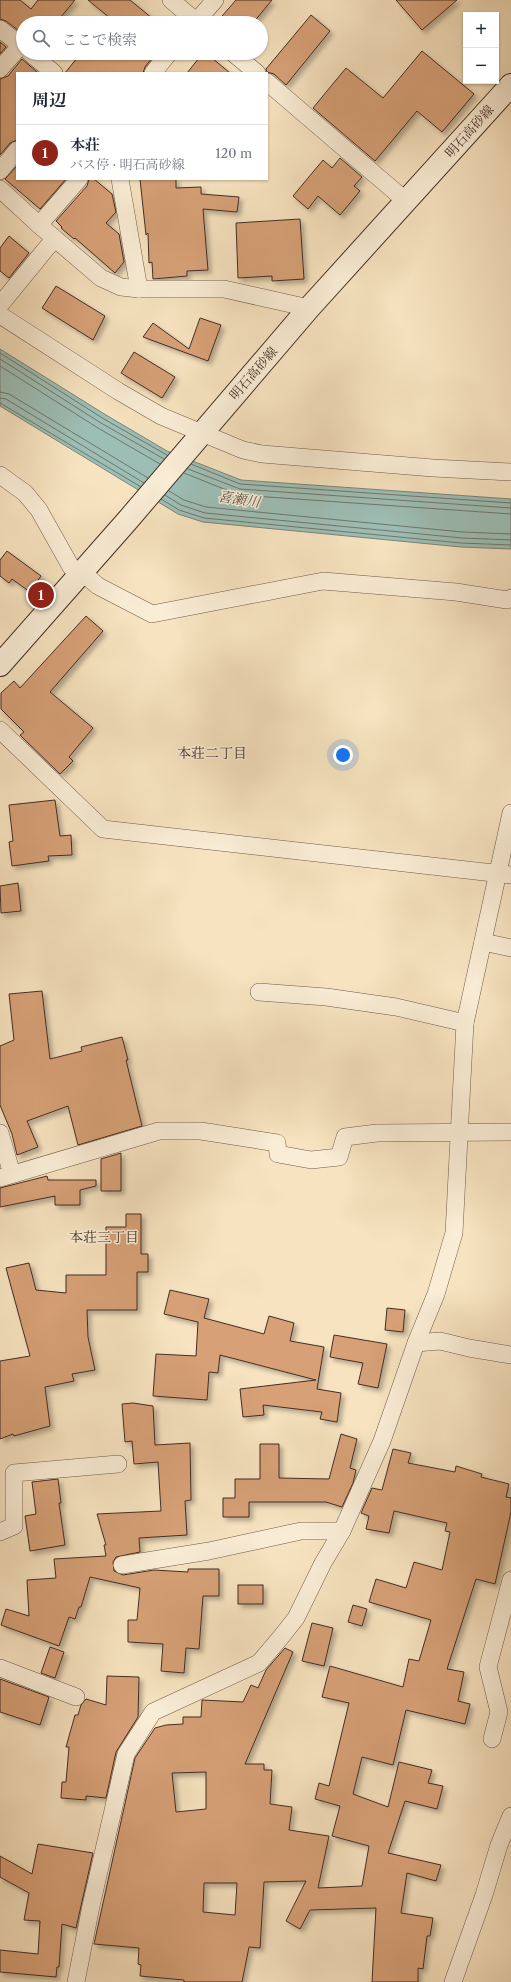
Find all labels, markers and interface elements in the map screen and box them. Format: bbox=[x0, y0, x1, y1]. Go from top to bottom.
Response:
map controls bbox=[463, 12, 499, 84]
button: + bbox=[463, 12, 499, 48]
search box bbox=[16, 16, 268, 60]
icon: search bbox=[30, 27, 52, 49]
text: ここで検索 bbox=[62, 30, 137, 49]
button: − bbox=[463, 48, 499, 84]
text: 周辺 bbox=[32, 90, 66, 110]
street label: 明石高砂線 bbox=[441, 101, 497, 161]
text: 本荘 bbox=[70, 135, 100, 154]
text: 1 bbox=[42, 145, 48, 161]
text: 120 m bbox=[215, 145, 252, 161]
text: バス停 · 明石高砂線 bbox=[70, 156, 185, 172]
street label: 明石高砂線 bbox=[226, 343, 280, 403]
water label: 喜瀬川 bbox=[217, 487, 263, 511]
pin: 1 bbox=[28, 580, 54, 610]
district label: 本荘二丁目 bbox=[177, 744, 247, 762]
your location bbox=[333, 745, 353, 765]
district label: 本荘三丁目 bbox=[69, 1228, 139, 1246]

